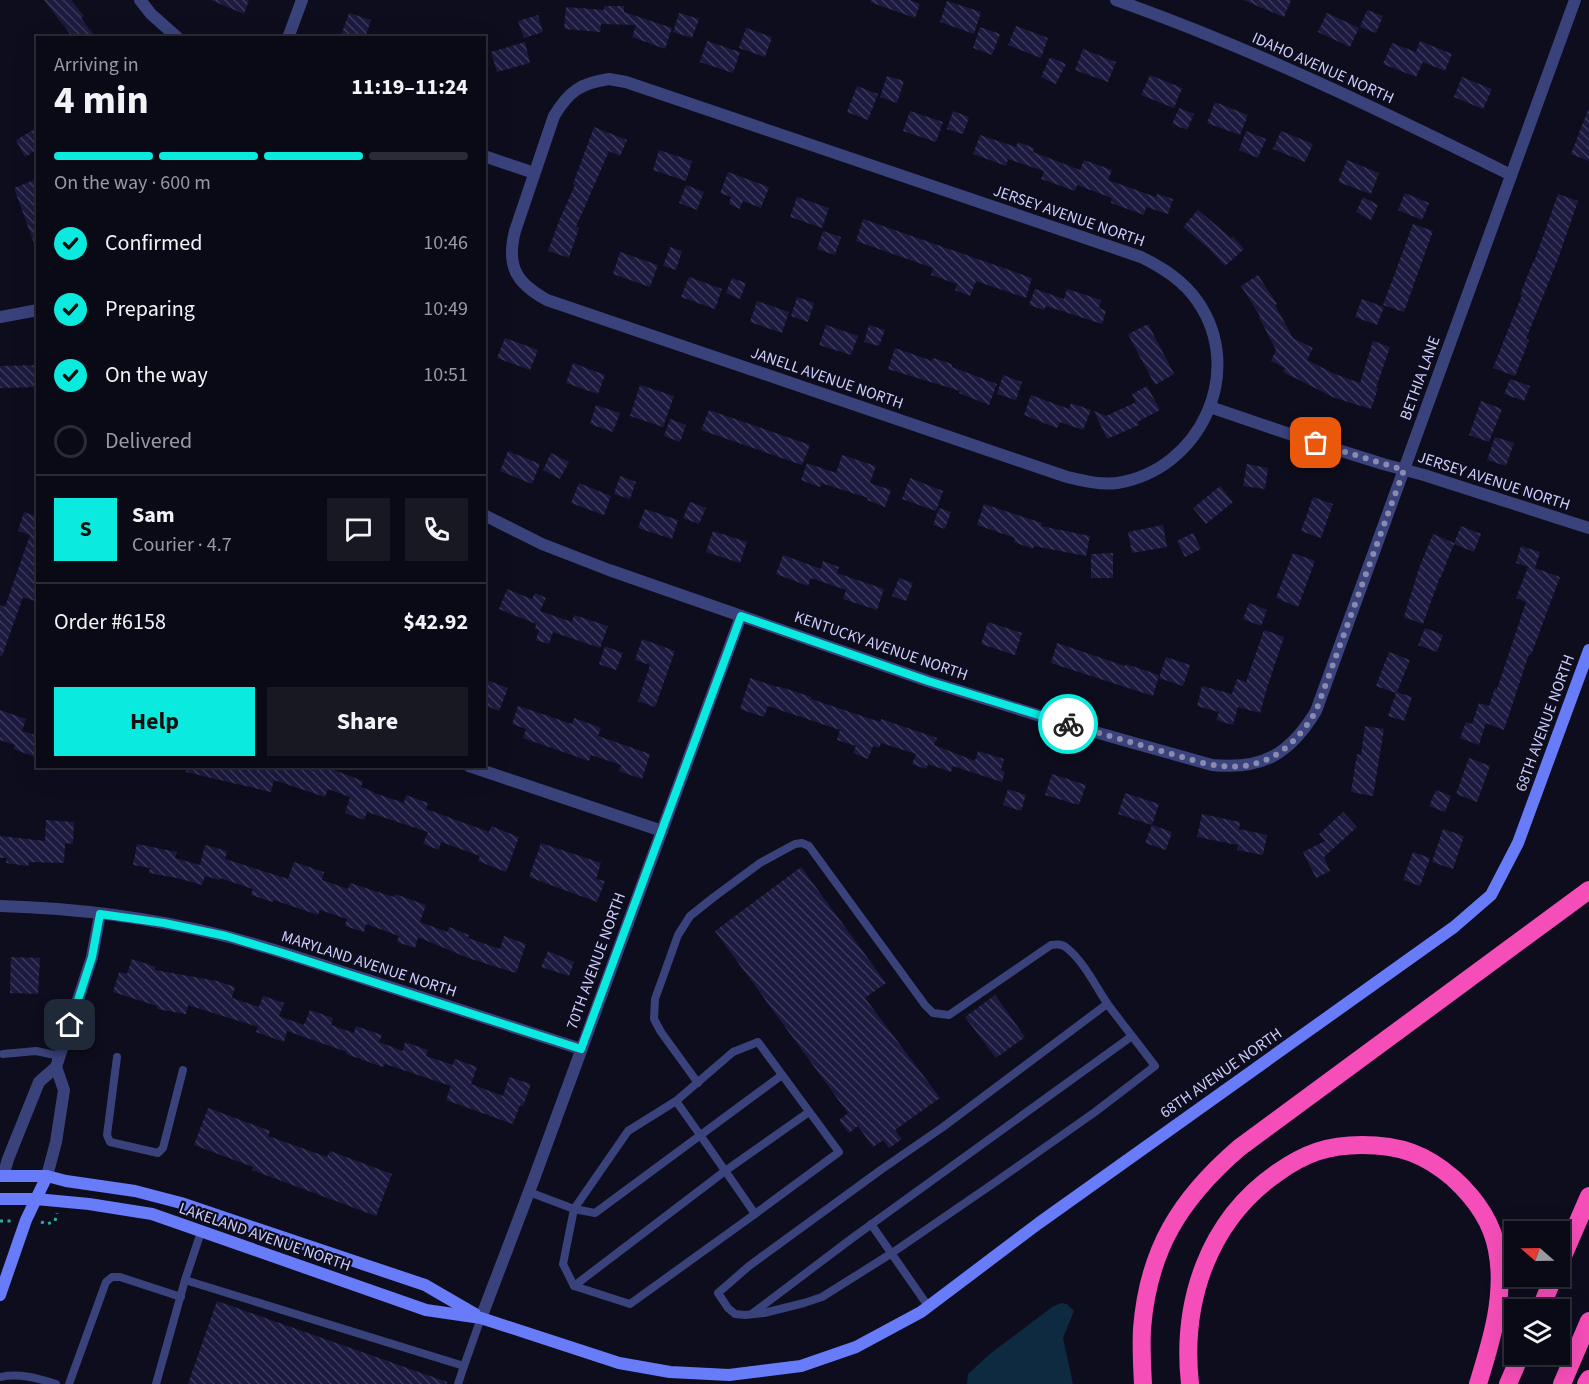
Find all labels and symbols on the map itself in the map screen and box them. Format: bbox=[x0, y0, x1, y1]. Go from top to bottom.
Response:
street label: IDAHO AVENUE NORTH bbox=[1249, 27, 1397, 109]
street label: JERSEY AVENUE NORTH bbox=[990, 180, 1148, 252]
street label: BETHIA LANE bbox=[1395, 333, 1445, 423]
street label: JANELL AVENUE NORTH bbox=[748, 342, 906, 414]
pin bbox=[1290, 417, 1341, 468]
street label: JERSEY AVENUE NORTH bbox=[1415, 446, 1573, 516]
street label: KENTUCKY AVENUE NORTH bbox=[791, 606, 971, 686]
street label: 68TH AVENUE NORTH bbox=[1510, 651, 1580, 795]
courier bbox=[1038, 694, 1098, 754]
street label: 70TH AVENUE NORTH bbox=[561, 889, 631, 1033]
street label: MARYLAND AVENUE NORTH bbox=[278, 925, 460, 1003]
pin bbox=[44, 999, 95, 1050]
street label: 68TH AVENUE NORTH bbox=[1156, 1023, 1286, 1123]
street label: LAKELAND AVENUE NORTH bbox=[176, 1197, 354, 1277]
north arrow bbox=[1504, 1221, 1570, 1287]

